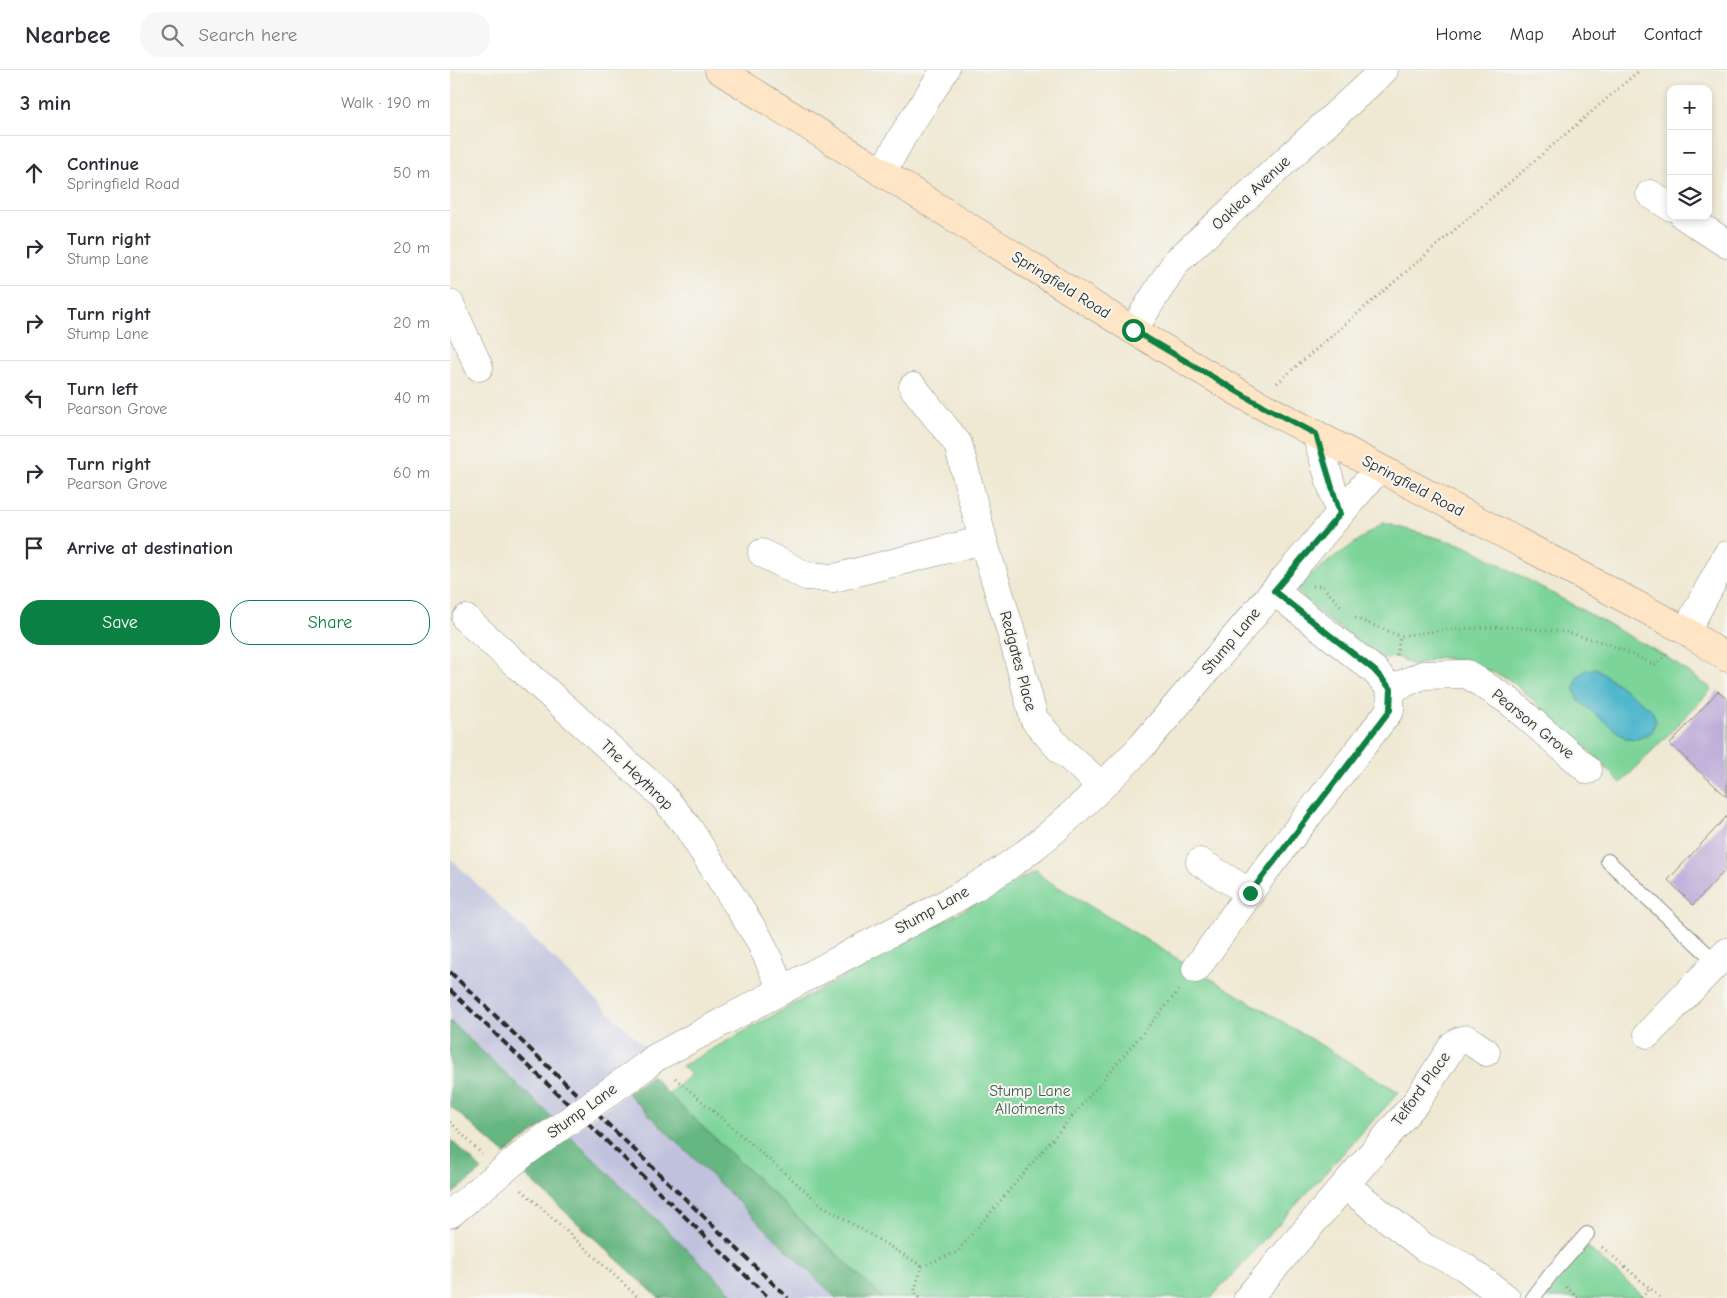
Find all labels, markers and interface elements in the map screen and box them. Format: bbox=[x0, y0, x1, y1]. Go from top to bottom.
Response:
search box bbox=[140, 12, 490, 57]
text: Nearbee bbox=[25, 21, 110, 49]
icon: search bbox=[158, 21, 186, 49]
text: Search here bbox=[198, 24, 297, 46]
text: Home bbox=[1435, 24, 1482, 45]
text: Map bbox=[1510, 24, 1544, 45]
text: About bbox=[1572, 24, 1616, 45]
text: Contact bbox=[1644, 24, 1702, 45]
map controls bbox=[1667, 85, 1712, 220]
button: + bbox=[1667, 85, 1712, 130]
text: 3 min bbox=[20, 91, 71, 115]
text: Walk · 190 m bbox=[341, 94, 430, 112]
button: − bbox=[1667, 130, 1712, 175]
street label: Oaklea Avenue bbox=[1208, 152, 1294, 234]
text: Continue bbox=[67, 153, 139, 175]
icon: ahead bbox=[20, 159, 48, 187]
text: 50 m bbox=[393, 164, 430, 182]
text: Springfield Road bbox=[67, 175, 180, 193]
button: layers bbox=[1667, 175, 1712, 220]
text: Turn right bbox=[67, 228, 151, 250]
icon: right bbox=[20, 234, 48, 262]
text: 20 m bbox=[393, 239, 430, 257]
street label: Springfield Road bbox=[1008, 248, 1114, 322]
text: Stump Lane bbox=[67, 250, 149, 268]
text: Turn right bbox=[67, 303, 151, 325]
icon: right bbox=[20, 309, 48, 337]
text: 20 m bbox=[393, 314, 430, 332]
route start bbox=[1122, 319, 1145, 342]
text: Stump Lane bbox=[67, 325, 149, 343]
text: Turn left bbox=[67, 378, 138, 400]
icon: left bbox=[20, 384, 48, 412]
text: 40 m bbox=[394, 389, 430, 407]
text: Pearson Grove bbox=[67, 400, 167, 418]
street label: Springfield Road bbox=[1359, 452, 1467, 520]
text: Turn right bbox=[67, 453, 151, 475]
icon: right bbox=[20, 459, 48, 487]
text: 60 m bbox=[393, 464, 430, 482]
text: Pearson Grove bbox=[67, 475, 167, 493]
icon: arrive bbox=[20, 534, 48, 562]
text: Arrive at destination bbox=[67, 537, 233, 559]
button: Save bbox=[20, 600, 220, 645]
button: Share bbox=[230, 600, 430, 645]
street label: Stump Lane bbox=[1198, 604, 1264, 678]
street label: Redgates Place bbox=[996, 609, 1040, 713]
street label: Pearson Grove bbox=[1488, 685, 1578, 763]
street label: The Heythrop bbox=[597, 736, 677, 814]
street label: Stump Lane bbox=[892, 882, 972, 938]
route end bbox=[1239, 882, 1262, 905]
street label: Telford Place bbox=[1388, 1048, 1454, 1130]
street label: Stump Lane bbox=[544, 1080, 620, 1142]
park label: Stump Lane Allotments bbox=[989, 1082, 1071, 1118]

